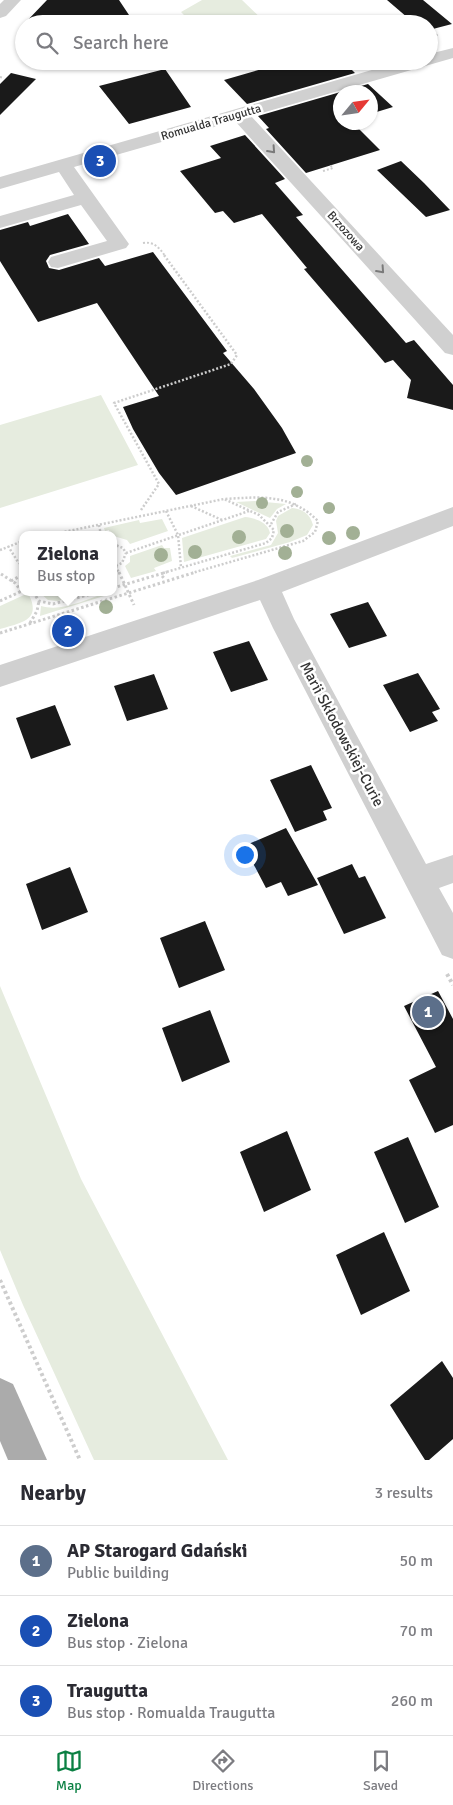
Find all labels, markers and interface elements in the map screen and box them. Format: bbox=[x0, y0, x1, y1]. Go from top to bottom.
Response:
search box bbox=[15, 15, 438, 70]
icon: search bbox=[33, 29, 61, 57]
text: Search here bbox=[73, 31, 169, 55]
north arrow bbox=[333, 85, 378, 130]
street label: Romualda Traugutta bbox=[159, 101, 263, 144]
pin: 3 bbox=[84, 142, 116, 180]
one-way arrow bbox=[266, 144, 275, 153]
street label: Brzozowa bbox=[324, 208, 368, 254]
one-way arrow bbox=[376, 265, 385, 274]
popup bbox=[19, 531, 117, 596]
text: Zielona bbox=[37, 542, 99, 566]
text: Bus stop bbox=[37, 566, 95, 586]
pin: 2 bbox=[52, 612, 84, 650]
street label: Marii Skłodowskiej-Curie bbox=[296, 659, 388, 809]
your location bbox=[232, 842, 258, 868]
pin: 1 bbox=[412, 993, 444, 1031]
text: Nearby bbox=[20, 1480, 86, 1506]
text: 3 results bbox=[374, 1483, 433, 1503]
text: AP Starogard Gdański bbox=[67, 1539, 248, 1563]
text: 1 bbox=[32, 1551, 40, 1571]
text: 50 m bbox=[399, 1551, 433, 1571]
text: Public building bbox=[67, 1563, 169, 1583]
text: Zielona bbox=[67, 1609, 129, 1633]
text: 2 bbox=[32, 1621, 40, 1641]
text: 70 m bbox=[399, 1621, 433, 1641]
text: Bus stop · Zielona bbox=[67, 1633, 188, 1653]
text: Traugutta bbox=[67, 1679, 148, 1703]
text: 3 bbox=[32, 1691, 40, 1711]
text: 260 m bbox=[391, 1691, 433, 1711]
text: Bus stop · Romualda Traugutta bbox=[67, 1703, 275, 1723]
tab: Map bbox=[55, 1747, 83, 1794]
tab: Directions bbox=[192, 1747, 253, 1794]
tab: Saved bbox=[363, 1747, 398, 1794]

